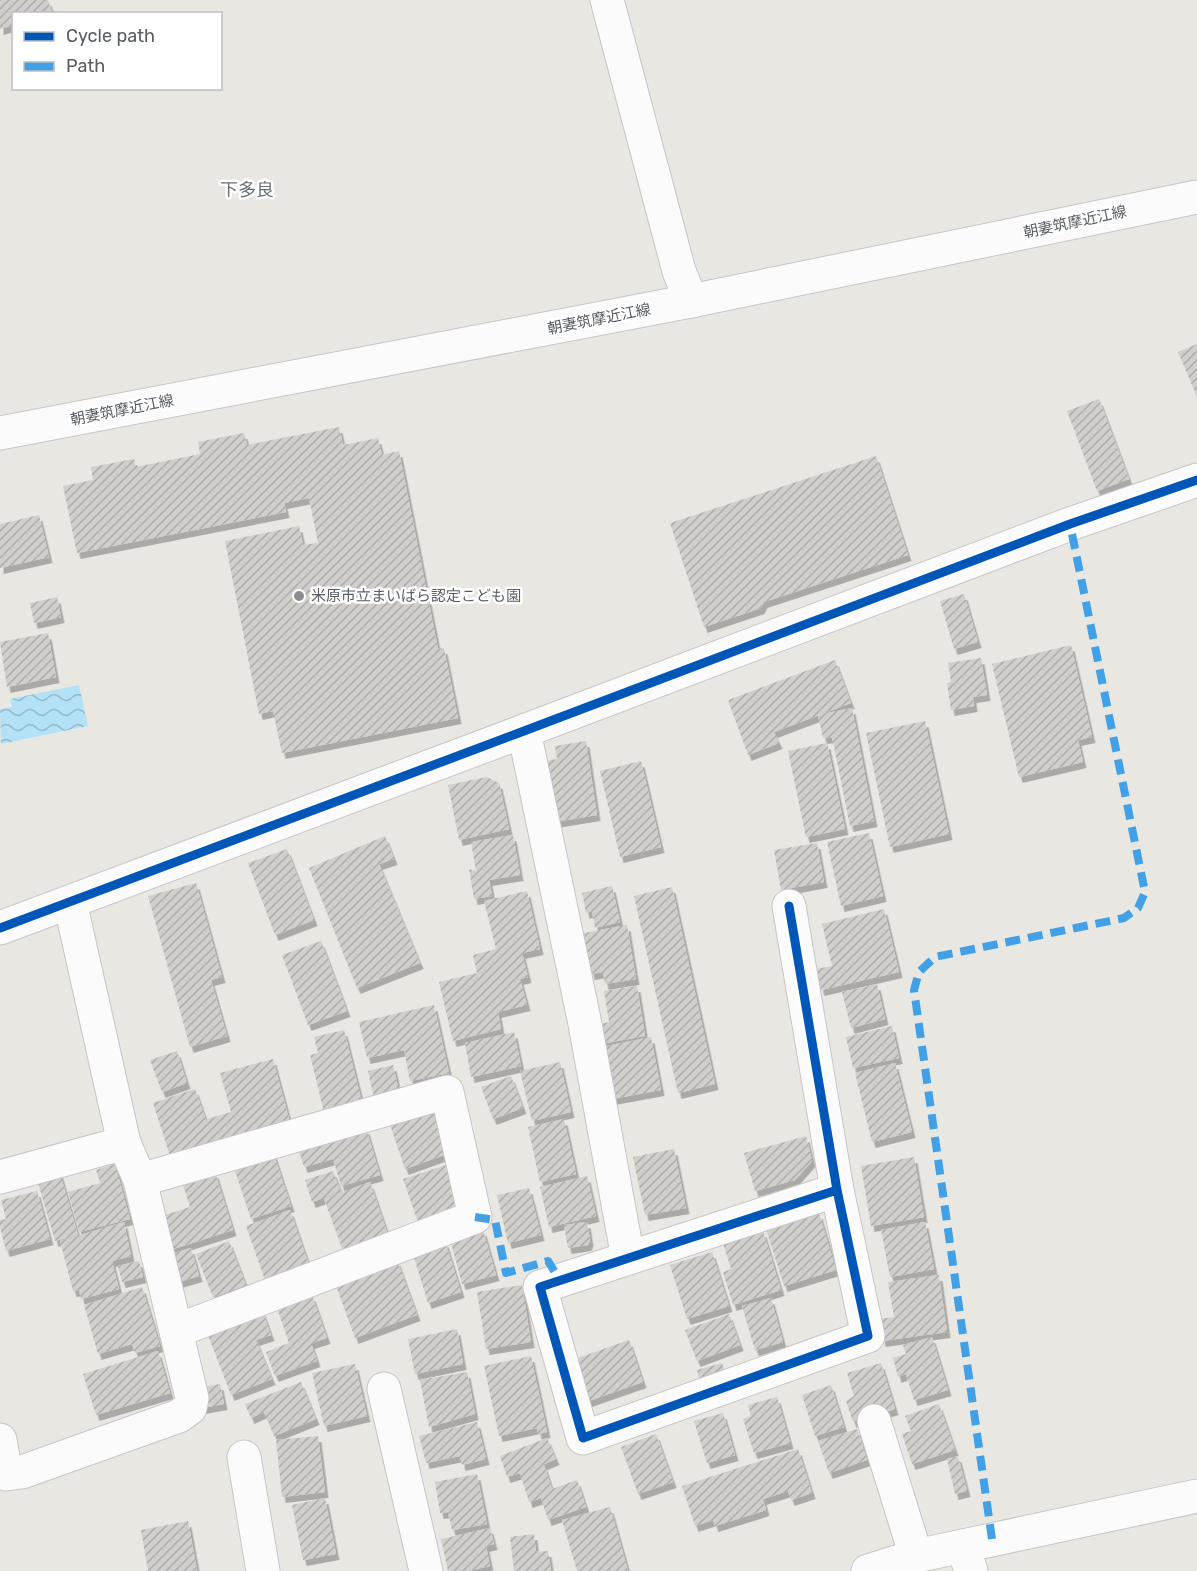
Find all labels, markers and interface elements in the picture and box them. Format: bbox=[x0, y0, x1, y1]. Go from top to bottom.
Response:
legend bbox=[12, 12, 222, 90]
text: Cycle path bbox=[66, 25, 155, 47]
text: Path bbox=[66, 55, 105, 77]
district label: 下多良 bbox=[220, 179, 274, 201]
street label: 朝妻筑摩近江線 bbox=[1022, 202, 1128, 242]
street label: 朝妻筑摩近江線 bbox=[546, 300, 652, 338]
street label: 朝妻筑摩近江線 bbox=[69, 391, 175, 429]
place label: 米原市立まいばら認定こども園 bbox=[311, 587, 521, 605]
marker: 米原市立まいばら認定こども園 bbox=[292, 589, 306, 603]

